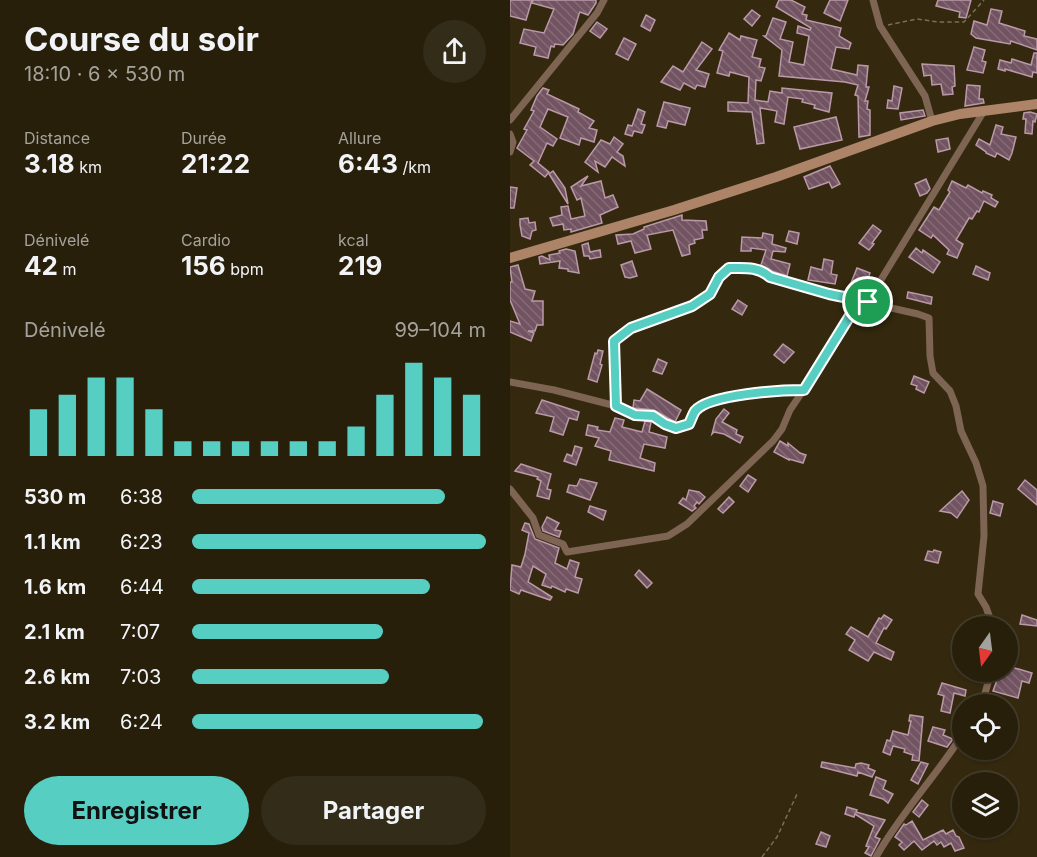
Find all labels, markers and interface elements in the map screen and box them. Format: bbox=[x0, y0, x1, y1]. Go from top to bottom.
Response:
text: Course du soir bbox=[24, 19, 259, 59]
button: share bbox=[423, 20, 486, 83]
text: 18:10 · 6 × 530 m bbox=[24, 62, 185, 86]
text: Distance bbox=[24, 128, 90, 148]
text: Durée bbox=[181, 128, 226, 148]
text: Allure bbox=[338, 128, 381, 148]
text: 3.18 bbox=[24, 148, 75, 179]
text: 21:22 bbox=[181, 148, 250, 179]
text: 6:43 bbox=[338, 148, 398, 179]
text: km bbox=[75, 157, 102, 177]
text: /km bbox=[398, 157, 431, 177]
text: Dénivelé bbox=[24, 230, 89, 250]
text: Cardio bbox=[181, 230, 231, 250]
text: kcal bbox=[338, 230, 369, 250]
text: 42 bbox=[24, 250, 58, 281]
text: 156 bbox=[181, 250, 226, 281]
text: 219 bbox=[338, 250, 382, 281]
text: m bbox=[58, 259, 76, 279]
text: bpm bbox=[226, 259, 264, 279]
pin bbox=[842, 276, 893, 327]
icon: arrive bbox=[851, 285, 884, 318]
text: Dénivelé bbox=[24, 318, 106, 342]
text: 99–104 m bbox=[394, 318, 486, 342]
text: 530 m bbox=[24, 485, 86, 509]
text: 6:38 bbox=[120, 485, 163, 509]
text: 1.1 km bbox=[24, 530, 81, 554]
text: 6:23 bbox=[120, 530, 163, 554]
text: 1.6 km bbox=[24, 575, 86, 599]
text: 6:44 bbox=[120, 575, 164, 599]
north arrow bbox=[952, 616, 1018, 682]
map controls bbox=[952, 616, 1018, 838]
text: 2.1 km bbox=[24, 620, 85, 644]
text: 7:07 bbox=[120, 620, 160, 644]
text: 2.6 km bbox=[24, 665, 90, 689]
text: 7:03 bbox=[120, 665, 161, 689]
button: locate bbox=[952, 694, 1018, 760]
text: 3.2 km bbox=[24, 710, 90, 734]
text: 6:24 bbox=[120, 710, 163, 734]
button: layers bbox=[952, 772, 1018, 838]
button: Enregistrer bbox=[24, 776, 249, 845]
button: Partager bbox=[261, 776, 486, 845]

